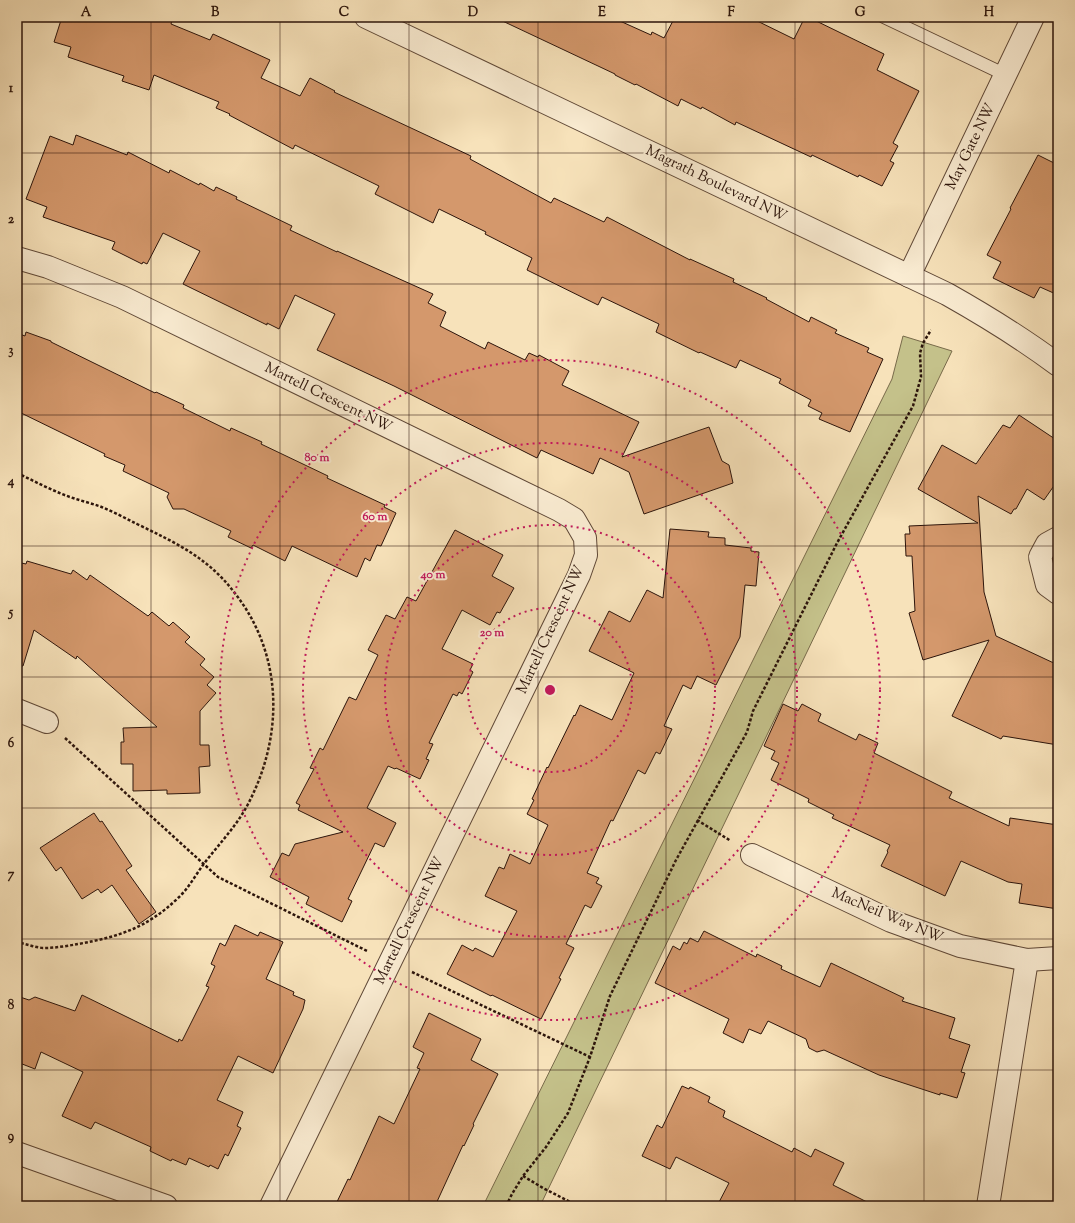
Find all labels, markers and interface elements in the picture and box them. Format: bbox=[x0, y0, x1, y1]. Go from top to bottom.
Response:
text: A bbox=[81, 4, 92, 22]
text: B bbox=[211, 4, 220, 22]
text: C bbox=[339, 4, 349, 22]
text: D bbox=[468, 4, 478, 22]
text: E bbox=[598, 4, 606, 22]
text: F bbox=[727, 4, 735, 22]
text: G bbox=[855, 4, 866, 22]
text: H bbox=[984, 4, 995, 22]
text: 1 bbox=[9, 80, 14, 98]
street label: May Gate NW bbox=[941, 100, 1001, 194]
street label: Magrath Boulevard NW bbox=[642, 141, 791, 228]
text: 2 bbox=[8, 211, 15, 229]
text: 3 bbox=[8, 342, 14, 360]
street label: Martell Crescent NW bbox=[261, 358, 396, 438]
text: 80 m bbox=[305, 449, 329, 467]
text: 4 bbox=[7, 473, 15, 491]
text: 60 m bbox=[363, 508, 387, 526]
street label: Martell Crescent NW bbox=[512, 562, 590, 698]
text: 40 m bbox=[420, 566, 445, 584]
text: 5 bbox=[8, 604, 14, 622]
text: 20 m bbox=[480, 624, 504, 642]
centre of rings bbox=[543, 683, 557, 697]
text: 6 bbox=[8, 735, 15, 753]
street label: Martell Crescent NW bbox=[370, 853, 450, 988]
text: 7 bbox=[8, 866, 15, 884]
street label: MacNeil Way NW bbox=[828, 883, 946, 949]
text: 8 bbox=[8, 997, 15, 1015]
text: 9 bbox=[8, 1128, 15, 1146]

